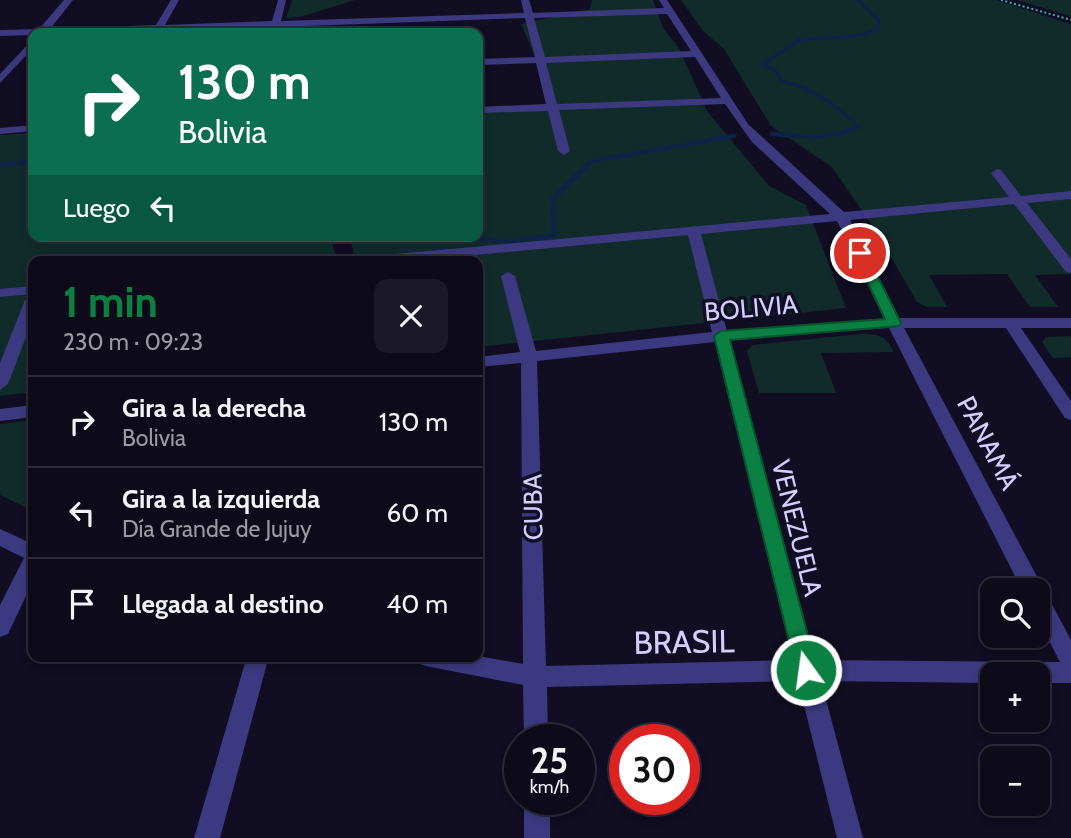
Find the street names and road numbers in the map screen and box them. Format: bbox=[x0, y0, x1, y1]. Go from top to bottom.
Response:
street label: BOLIVIA bbox=[703, 288, 799, 328]
street label: PANAMÁ bbox=[950, 391, 1026, 495]
street label: VENEZUELA bbox=[765, 456, 829, 600]
street label: CUBA bbox=[516, 474, 550, 540]
street label: BRASIL bbox=[633, 621, 735, 662]

